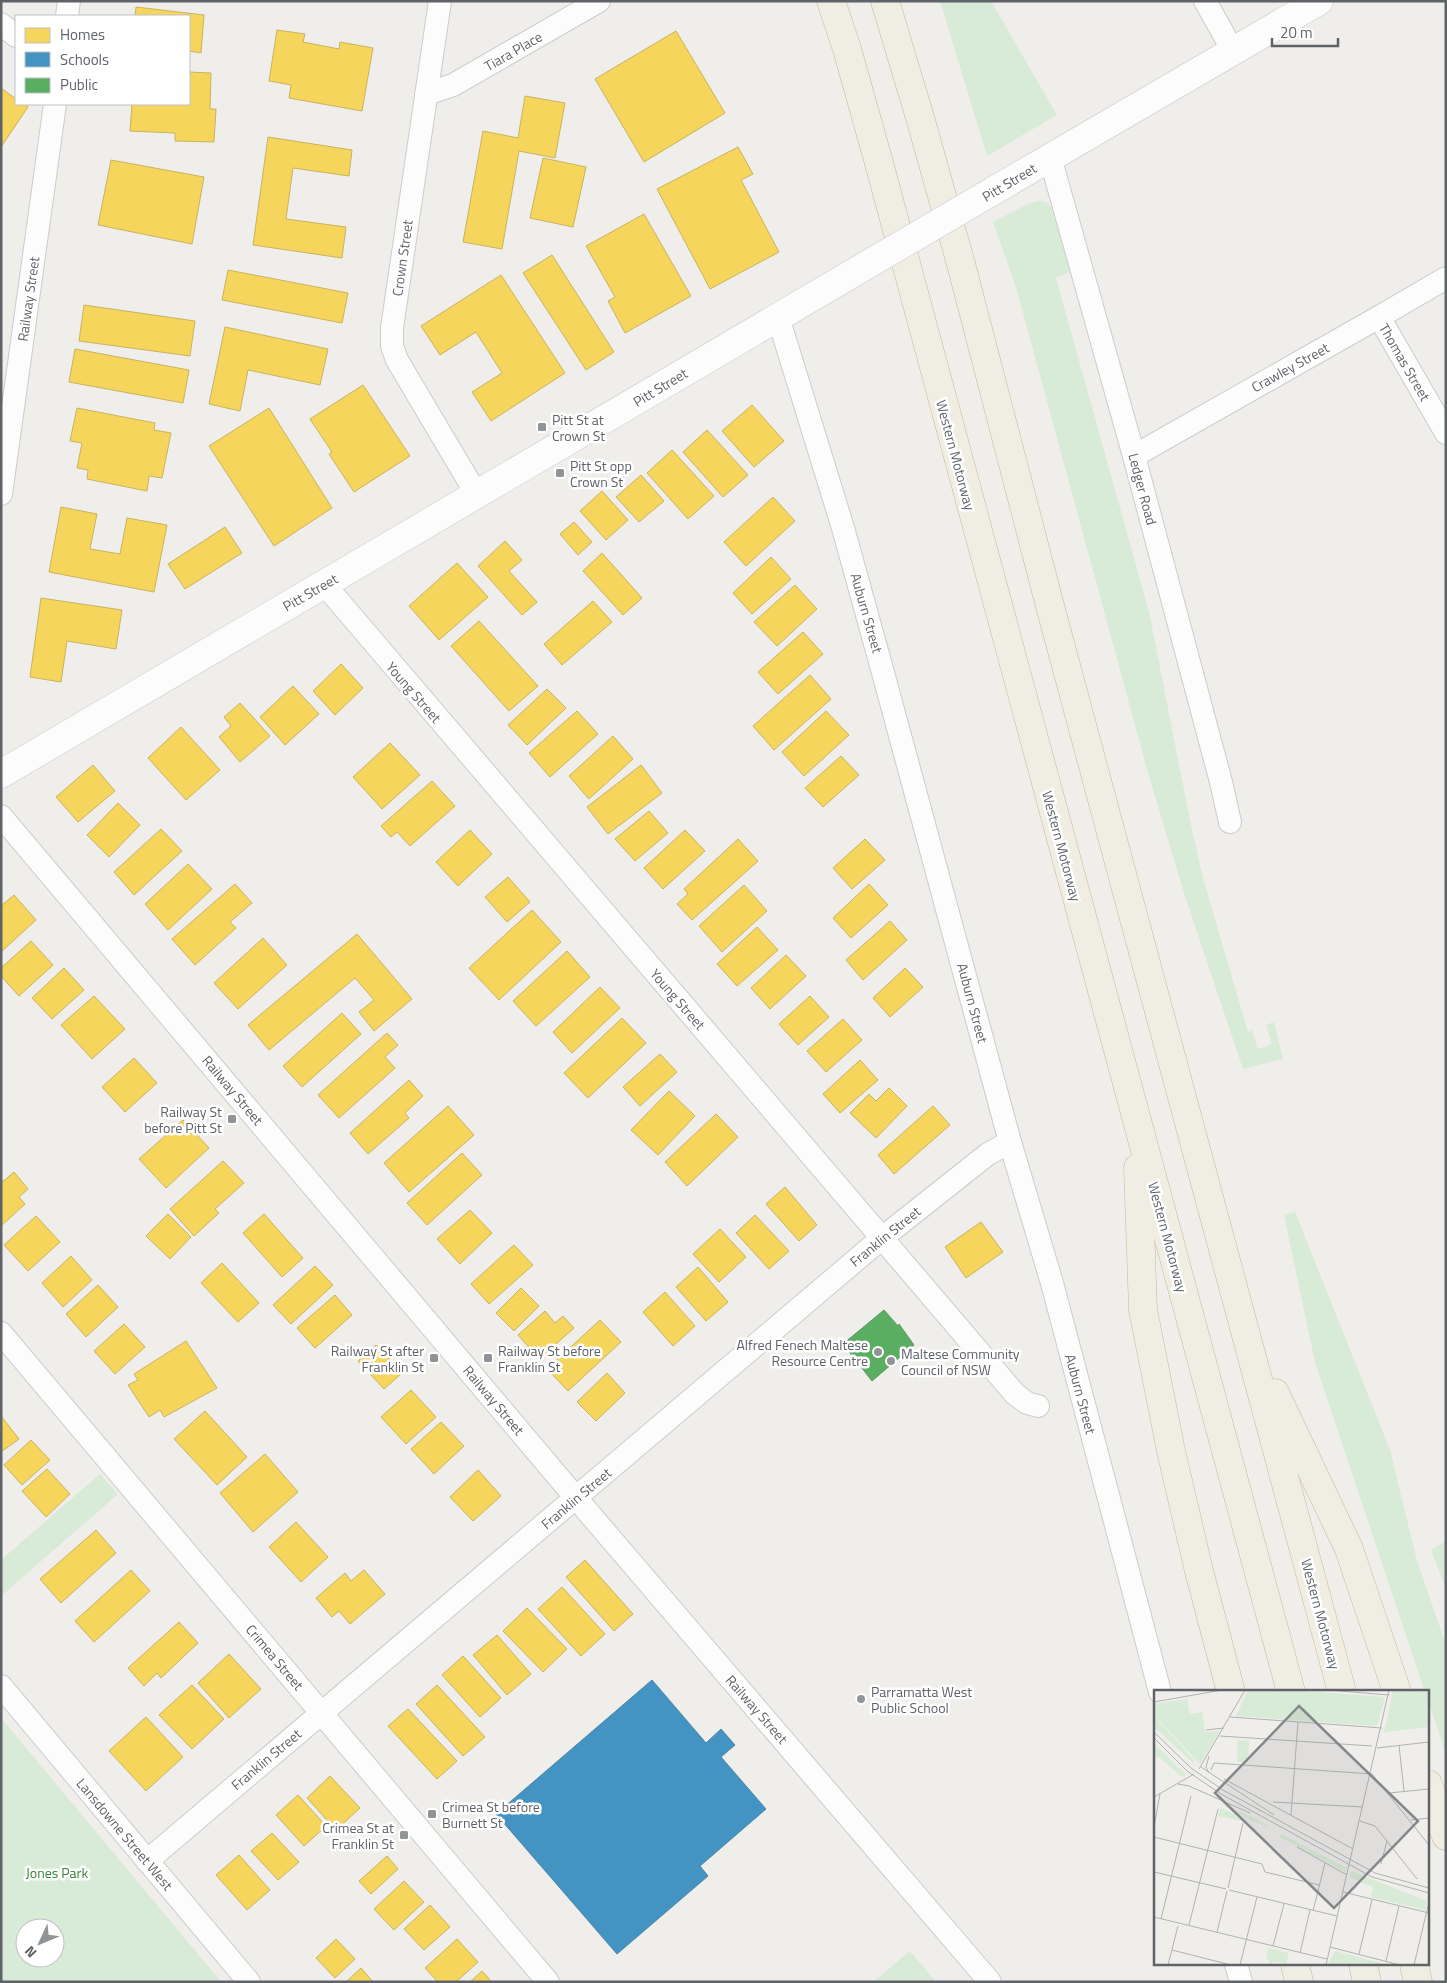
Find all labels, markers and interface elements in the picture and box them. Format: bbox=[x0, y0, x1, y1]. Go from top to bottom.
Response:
legend bbox=[15, 15, 190, 105]
scale bar bbox=[1272, 15, 1338, 47]
text: 20 m bbox=[1280, 21, 1313, 44]
text: Homes bbox=[60, 23, 105, 46]
street label: Tiara Place bbox=[480, 26, 546, 76]
text: Schools bbox=[60, 48, 109, 71]
text: Public bbox=[60, 73, 98, 96]
street label: Pitt Street bbox=[978, 157, 1040, 207]
street label: Crown Street bbox=[386, 218, 418, 298]
street label: Railway Street bbox=[12, 255, 44, 343]
street label: Thomas Street bbox=[1374, 319, 1436, 405]
street label: Crawley Street bbox=[1247, 337, 1333, 397]
street label: Pitt Street bbox=[629, 362, 691, 412]
street label: Western Motorway bbox=[931, 397, 981, 513]
place label: Pitt St at Crown St bbox=[552, 409, 605, 446]
marker: Pitt St at Crown St bbox=[536, 421, 548, 433]
street label: Ledger Road bbox=[1123, 451, 1163, 527]
place label: Pitt St opp Crown St bbox=[570, 455, 632, 492]
marker: Pitt St opp Crown St bbox=[554, 467, 566, 479]
street label: Pitt Street bbox=[279, 568, 341, 616]
street label: Auburn Street bbox=[846, 571, 888, 655]
street label: Young Street bbox=[381, 657, 447, 727]
street label: Western Motorway bbox=[1037, 788, 1087, 904]
street label: Auburn Street bbox=[952, 961, 994, 1045]
street label: Young Street bbox=[645, 964, 711, 1034]
street label: Railway Street bbox=[198, 1051, 269, 1130]
place label: Railway St before Pitt St bbox=[144, 1101, 222, 1138]
marker: Railway St before Pitt St bbox=[226, 1113, 238, 1125]
street label: Western Motorway bbox=[1143, 1179, 1193, 1295]
street label: Franklin Street bbox=[845, 1201, 925, 1271]
place label: Alfred Fenech Maltese Resource Centre bbox=[736, 1334, 868, 1371]
place label: Railway St after Franklin St bbox=[331, 1340, 424, 1377]
place label: Railway St before Franklin St bbox=[498, 1340, 601, 1377]
place label: Maltese Community Council of NSW bbox=[901, 1343, 1020, 1380]
marker: Alfred Fenech Maltese Resource Centre bbox=[872, 1346, 884, 1358]
marker: Railway St after Franklin St bbox=[428, 1352, 440, 1364]
marker: Railway St before Franklin St bbox=[482, 1352, 494, 1364]
street label: Auburn Street bbox=[1060, 1352, 1102, 1436]
marker: Maltese Community Council of NSW bbox=[885, 1355, 897, 1367]
street label: Railway Street bbox=[459, 1361, 530, 1440]
street label: Franklin Street bbox=[536, 1462, 616, 1534]
street label: Western Motorway bbox=[1296, 1556, 1346, 1672]
street label: Crimea Street bbox=[241, 1619, 309, 1695]
street label: Railway Street bbox=[721, 1670, 793, 1748]
place label: Parramatta West Public School bbox=[871, 1681, 972, 1718]
inset map bbox=[1154, 1690, 1430, 1966]
marker: Parramatta West Public School bbox=[855, 1693, 867, 1705]
street label: Franklin Street bbox=[226, 1723, 306, 1795]
street label: Lansdowne Street West bbox=[72, 1773, 178, 1895]
place label: Crimea St before Burnett St bbox=[442, 1796, 540, 1833]
marker: Crimea St before Burnett St bbox=[426, 1808, 438, 1820]
place label: Crimea St at Franklin St bbox=[322, 1817, 394, 1854]
marker: Crimea St at Franklin St bbox=[398, 1829, 410, 1841]
park label: Jones Park bbox=[26, 1862, 88, 1883]
north arrow bbox=[15, 1918, 65, 1968]
text: N bbox=[19, 1942, 41, 1963]

